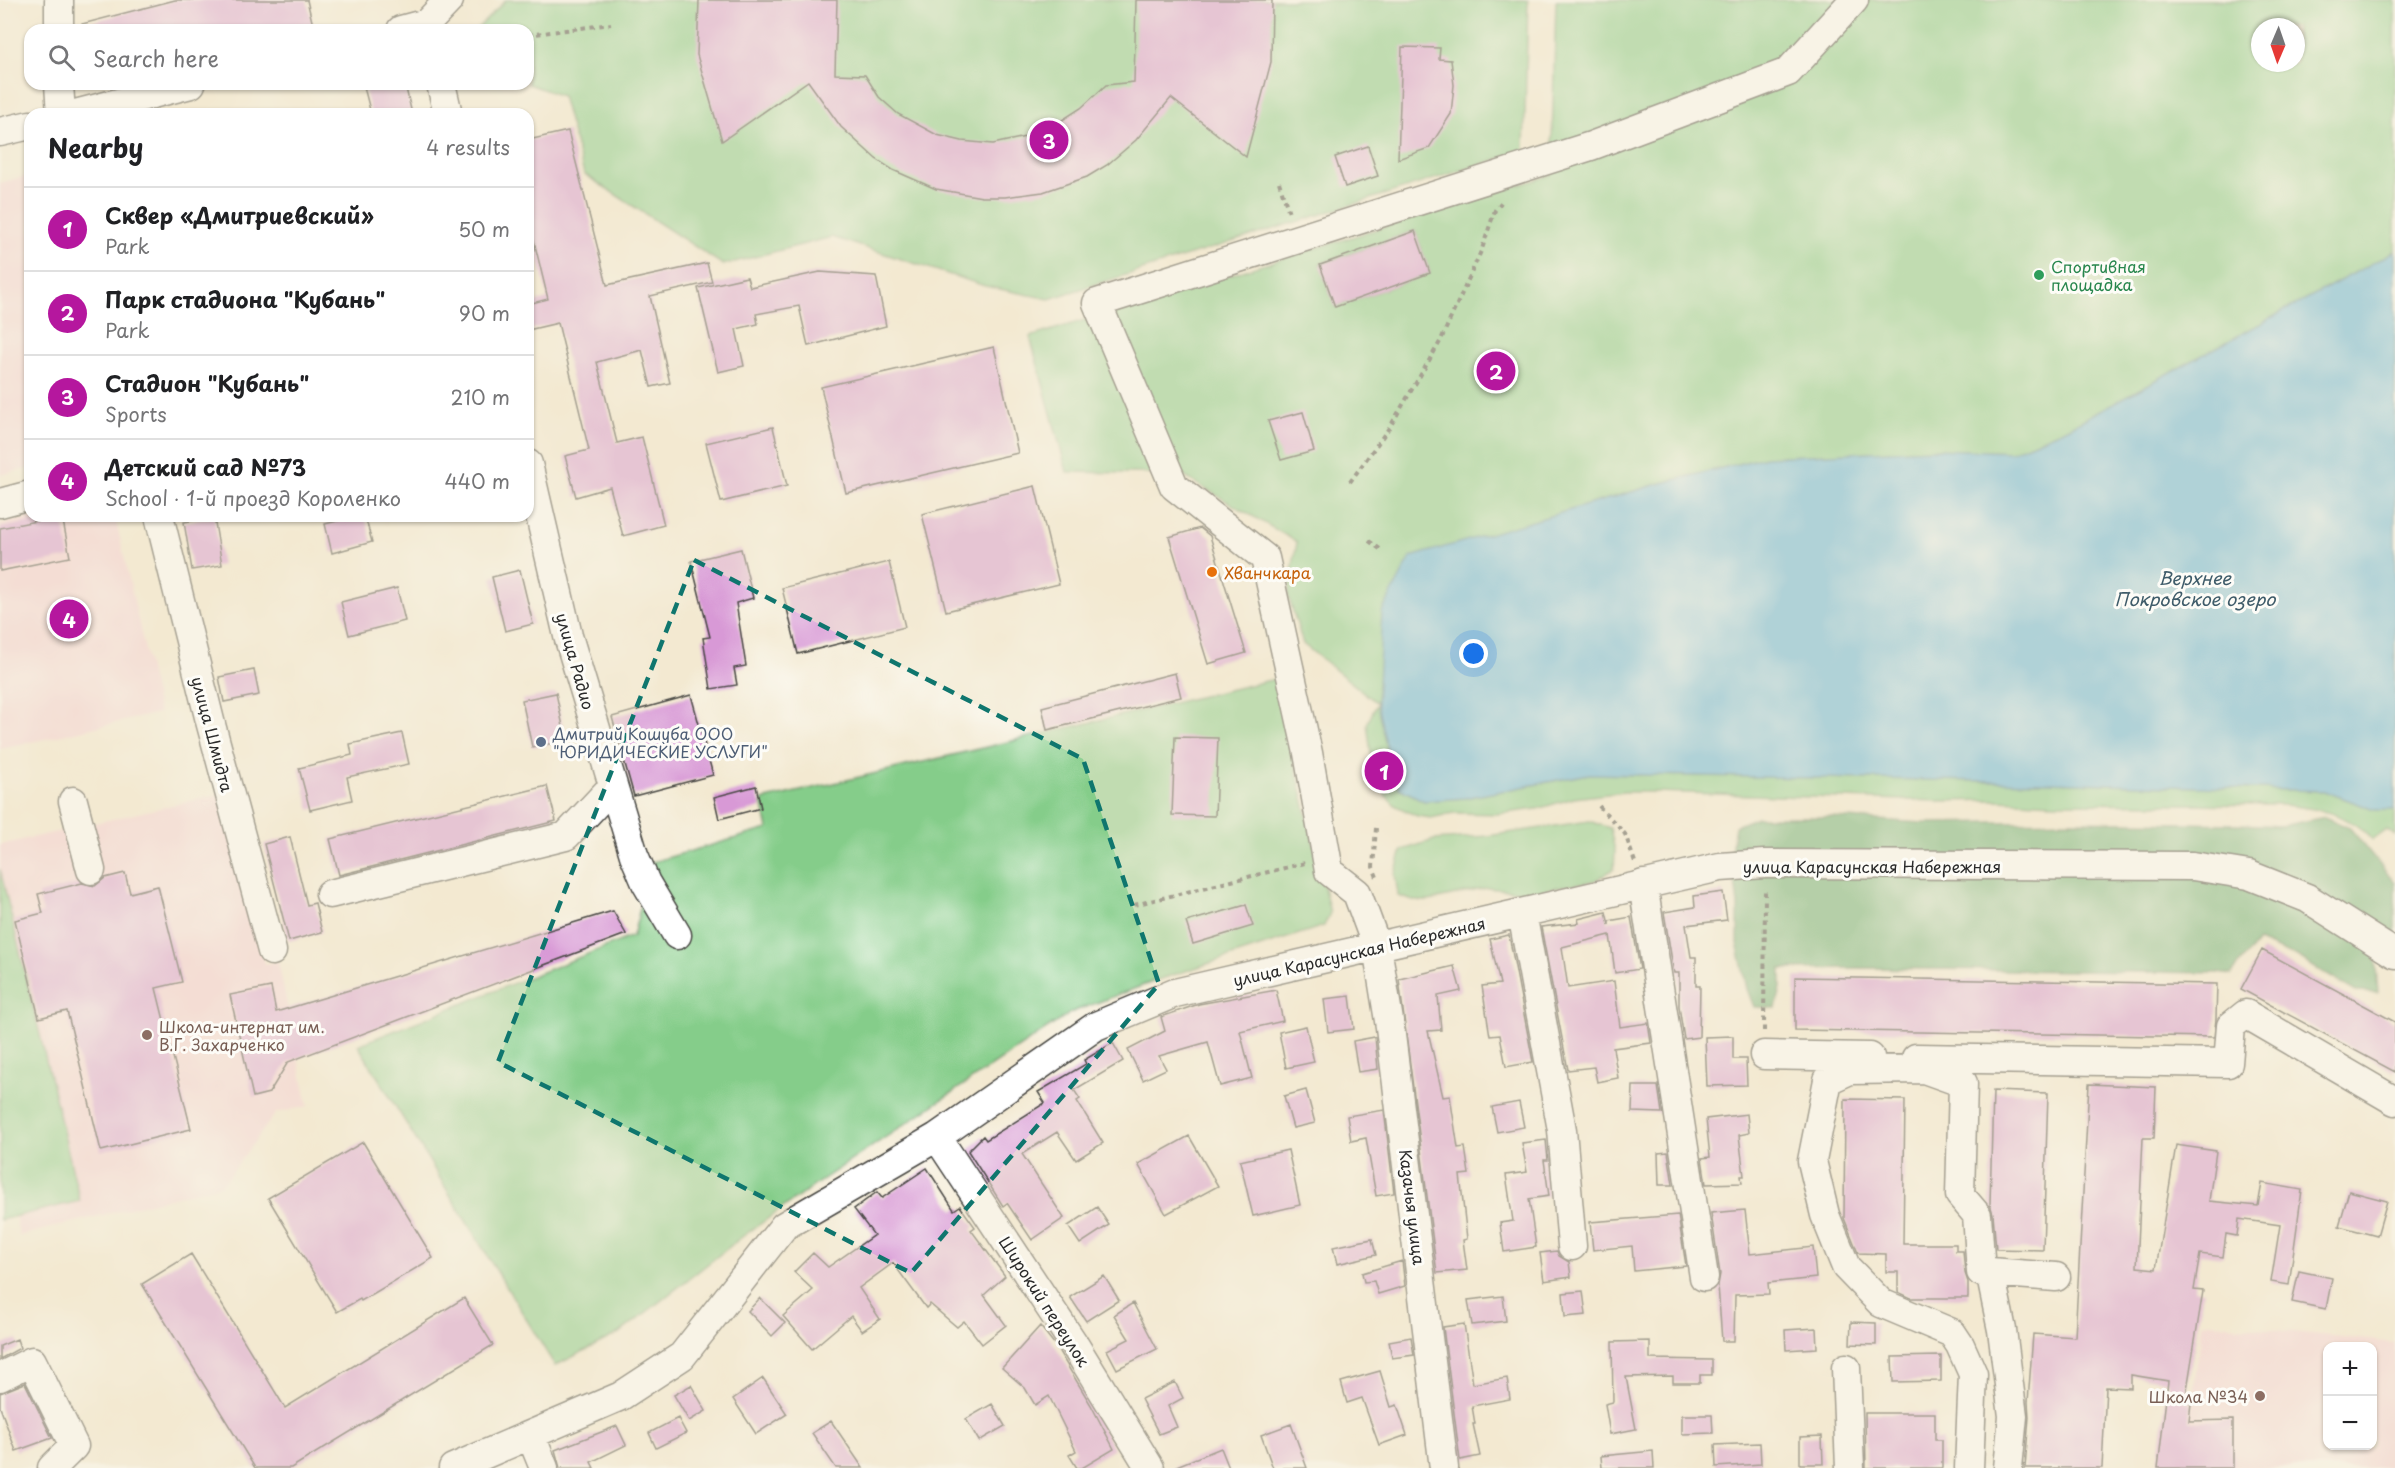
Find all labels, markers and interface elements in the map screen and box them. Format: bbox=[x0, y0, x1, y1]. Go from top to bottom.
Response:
north arrow bbox=[2251, 18, 2305, 72]
search box bbox=[24, 24, 534, 90]
icon: search bbox=[45, 41, 78, 74]
text: Search here bbox=[93, 41, 219, 74]
pin: 3 bbox=[1030, 118, 1068, 162]
text: Nearby bbox=[48, 128, 143, 167]
text: 4 results bbox=[426, 132, 510, 162]
text: Сквер «Дмитриевский» bbox=[105, 198, 374, 231]
text: 1 bbox=[63, 214, 72, 244]
text: 50 m bbox=[458, 214, 510, 244]
text: Park bbox=[105, 231, 150, 261]
place label: Спортивная площадка bbox=[2051, 254, 2146, 296]
marker: Спортивная площадка bbox=[2032, 268, 2046, 282]
text: Парк стадиона "Кубань" bbox=[105, 282, 385, 315]
text: 2 bbox=[60, 298, 75, 328]
text: 90 m bbox=[459, 298, 510, 328]
text: Park bbox=[105, 315, 150, 345]
pin: 2 bbox=[1476, 348, 1516, 394]
text: Стадион "Кубань" bbox=[105, 366, 309, 399]
text: 3 bbox=[61, 382, 74, 412]
text: 210 m bbox=[451, 382, 510, 412]
text: Sports bbox=[105, 399, 167, 429]
text: Детский сад №73 bbox=[105, 450, 306, 483]
text: 4 bbox=[61, 466, 74, 496]
text: 440 m bbox=[445, 466, 510, 496]
text: School · 1-й проезд Короленко bbox=[105, 483, 401, 513]
place label: Хванчкара bbox=[1224, 560, 1311, 584]
water label: Верхнее Покровское озеро bbox=[2115, 564, 2276, 612]
marker: Хванчкара bbox=[1205, 565, 1219, 579]
pin: 4 bbox=[50, 596, 88, 642]
street label: улица Радио bbox=[551, 610, 601, 712]
your location bbox=[1459, 639, 1488, 668]
street label: улица Шмидта bbox=[186, 674, 240, 795]
place label: Дмитрий Кошуба ООО "ЮРИДИЧЕСКИЕ УСЛУГИ" bbox=[552, 721, 768, 763]
marker: Дмитрий Кошуба ООО "ЮРИДИЧЕСКИЕ УСЛУГИ" bbox=[534, 735, 548, 749]
pin: 1 bbox=[1364, 748, 1404, 794]
street label: улица Карасунская Набережная bbox=[1743, 854, 2001, 878]
street label: улица Карасунская Набережная bbox=[1230, 910, 1488, 992]
place label: Школа-интернат им. В.Г. Захарченко bbox=[159, 1014, 325, 1056]
marker: Школа-интернат им. В.Г. Захарченко bbox=[140, 1028, 154, 1042]
street label: Казачья улица bbox=[1394, 1148, 1432, 1266]
street label: Широкий переулок bbox=[994, 1231, 1096, 1371]
map controls bbox=[2323, 1342, 2377, 1450]
button: + bbox=[2323, 1342, 2377, 1396]
place label: Школа №34 bbox=[2149, 1384, 2248, 1408]
marker: Школа №34 bbox=[2253, 1389, 2267, 1403]
button: − bbox=[2323, 1396, 2377, 1450]

